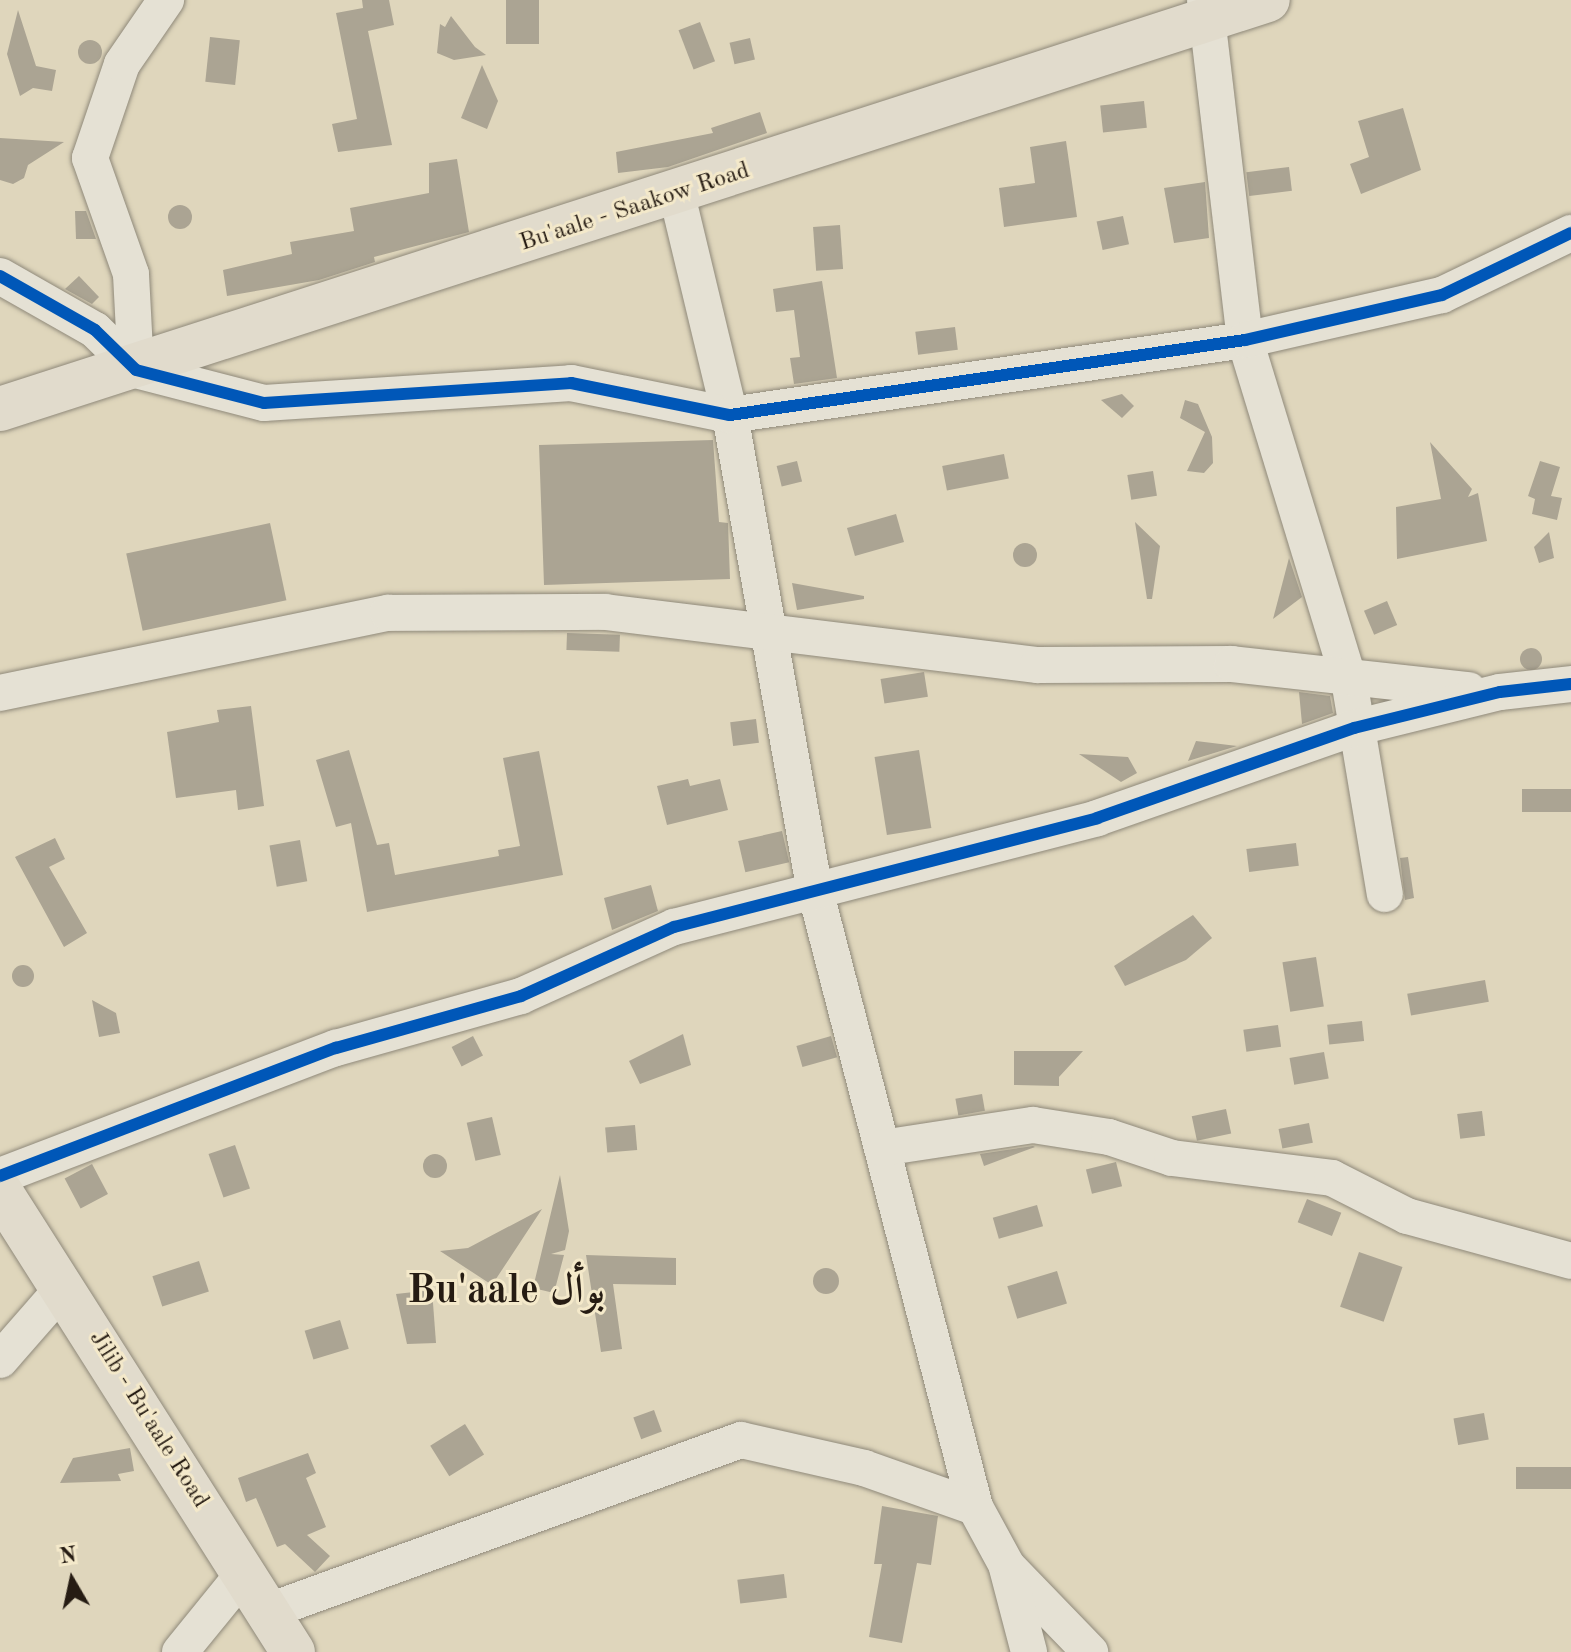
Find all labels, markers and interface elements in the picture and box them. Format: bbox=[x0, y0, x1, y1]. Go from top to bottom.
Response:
street label: Bu'aale - Saakow Road bbox=[516, 157, 754, 259]
district label: Bu'aale بوأل bbox=[407, 1268, 605, 1316]
street label: Jilib - Bu'aale Road bbox=[82, 1326, 214, 1514]
north arrow bbox=[32, 1540, 112, 1620]
text: N bbox=[58, 1544, 78, 1568]

